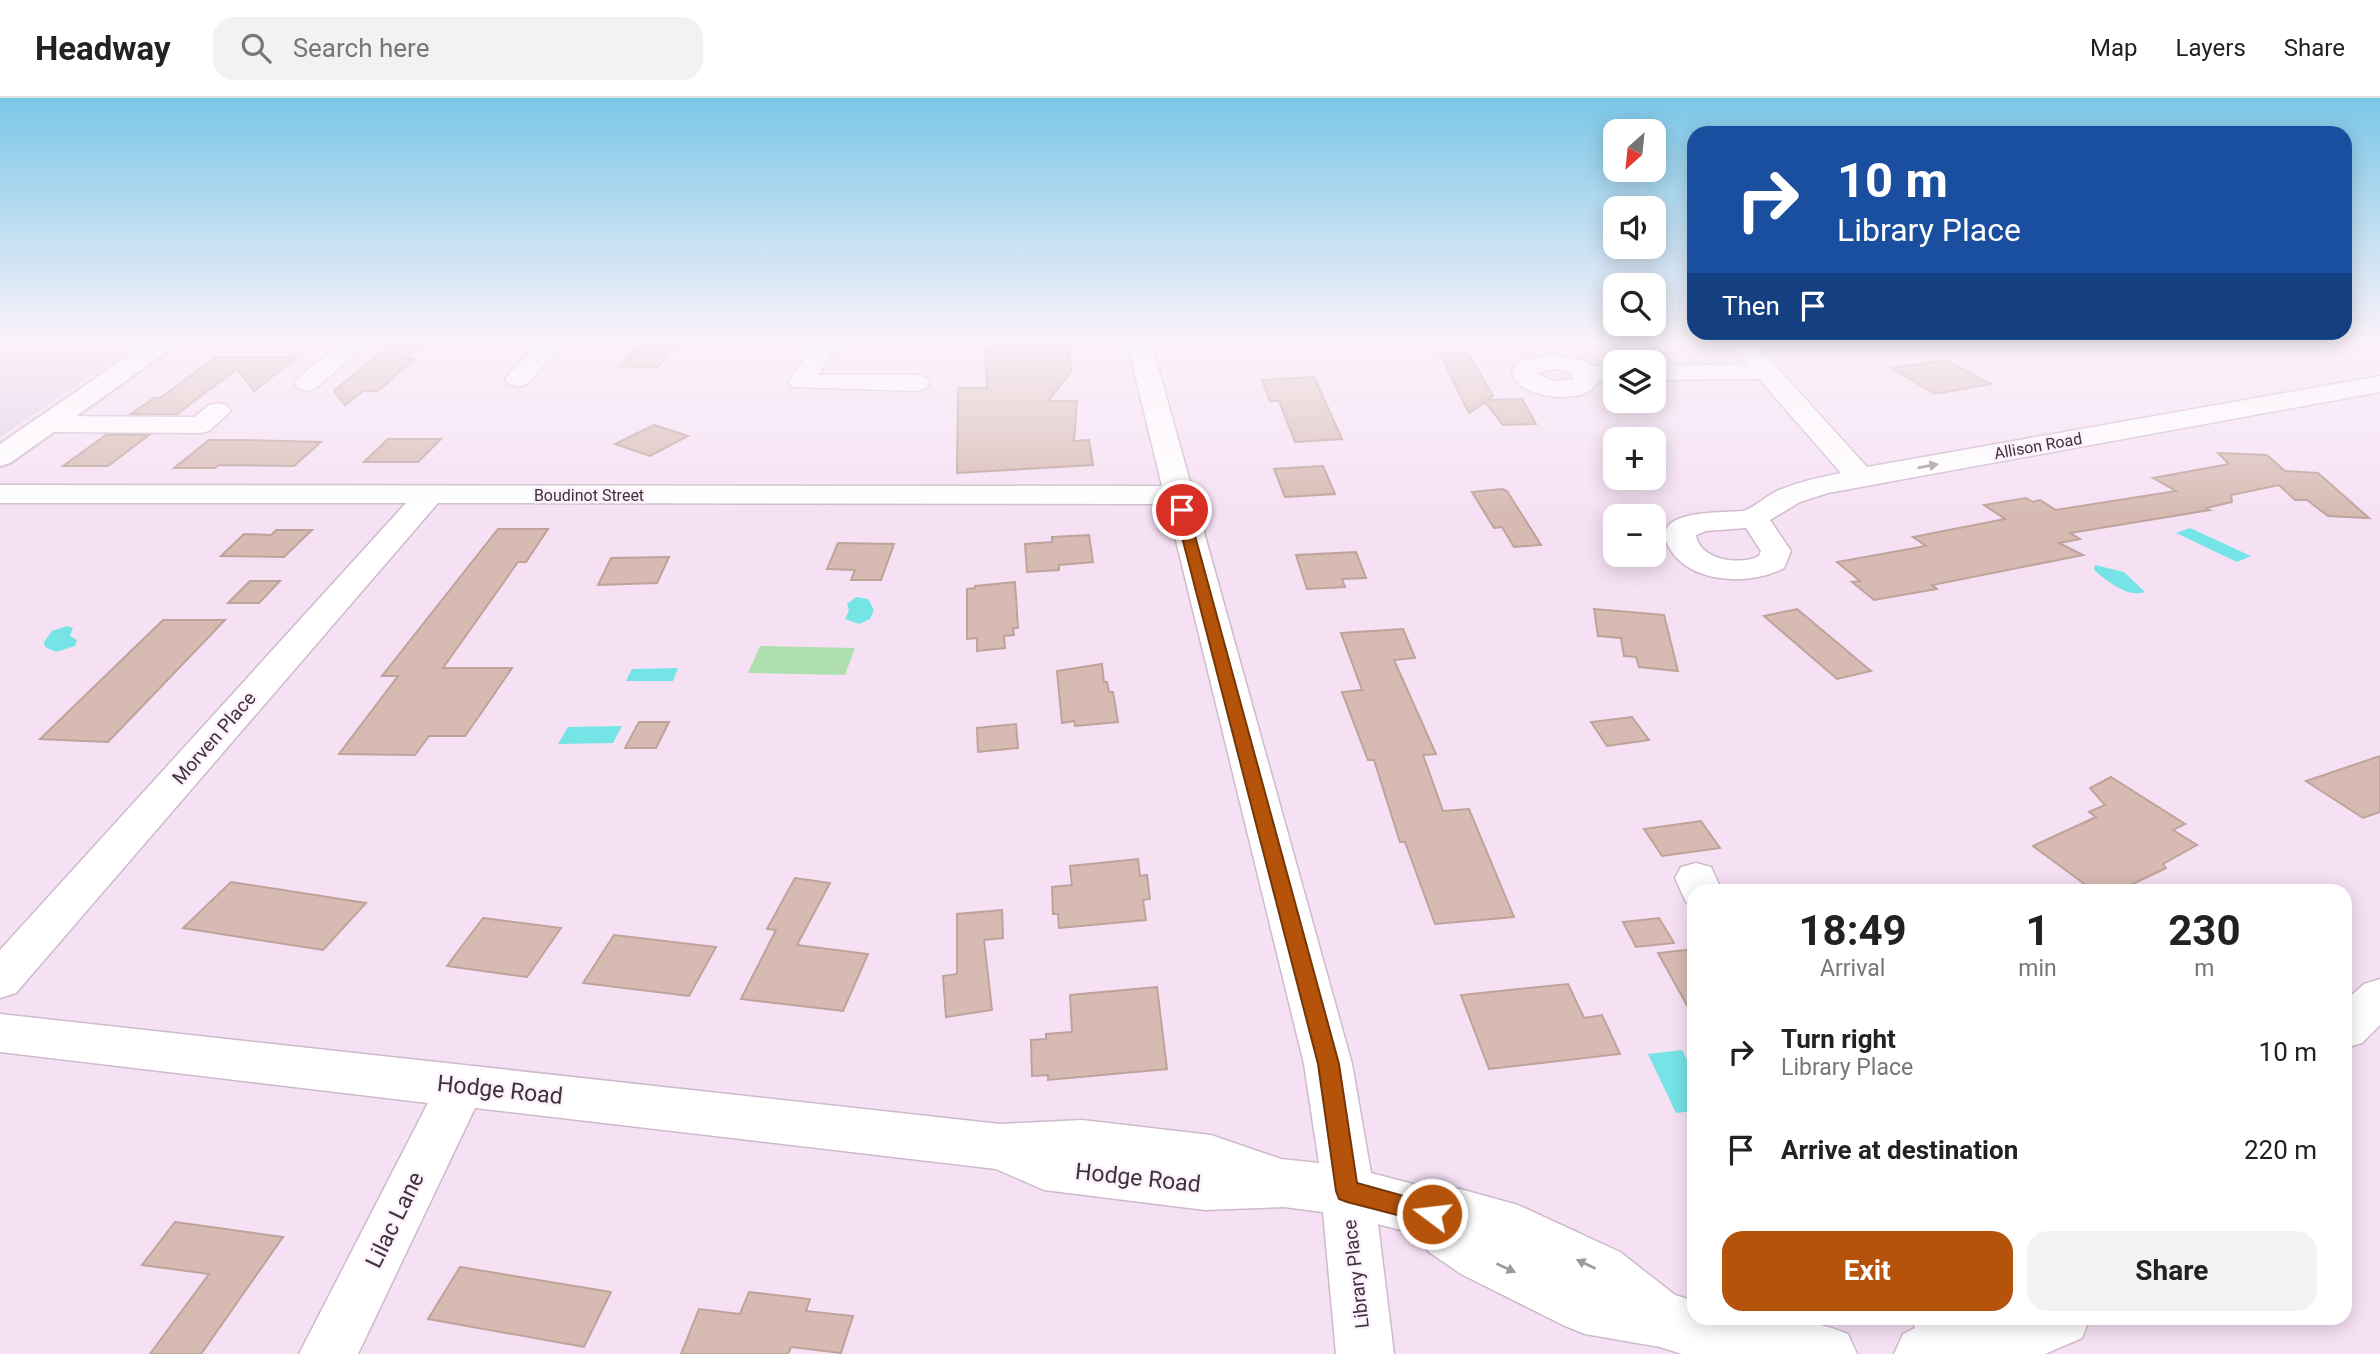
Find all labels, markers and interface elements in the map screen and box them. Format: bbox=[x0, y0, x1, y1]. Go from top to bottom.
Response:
search box bbox=[213, 17, 703, 80]
text: Headway bbox=[35, 29, 171, 68]
icon: search bbox=[237, 29, 275, 67]
text: Search here bbox=[293, 33, 429, 63]
text: Map bbox=[2090, 34, 2138, 62]
text: Layers bbox=[2176, 34, 2246, 62]
text: Share bbox=[2284, 34, 2345, 62]
north arrow bbox=[1603, 119, 1666, 182]
map controls bbox=[1603, 119, 1666, 567]
text: 10 m bbox=[1837, 152, 1948, 209]
icon: right bbox=[1722, 154, 1813, 245]
button: sound bbox=[1603, 196, 1666, 259]
text: Library Place bbox=[1837, 211, 2021, 249]
button: search bbox=[1603, 273, 1666, 336]
icon: arrive bbox=[1794, 287, 1832, 325]
text: Then bbox=[1722, 291, 1780, 321]
button: layers bbox=[1603, 350, 1666, 413]
button: + bbox=[1603, 427, 1666, 490]
street label: Allison Road bbox=[1993, 429, 2083, 463]
one-way arrow bbox=[1917, 460, 1939, 471]
pin bbox=[1152, 480, 1212, 540]
street label: Boudinot Street bbox=[534, 486, 644, 505]
icon: arrive bbox=[1163, 491, 1201, 529]
button: − bbox=[1603, 504, 1666, 567]
street label: Morven Place bbox=[167, 687, 261, 789]
text: 18:49 bbox=[1799, 906, 1907, 955]
text: 1 bbox=[2025, 906, 2050, 955]
text: 230 bbox=[2168, 906, 2241, 955]
text: Arrival bbox=[1820, 955, 1885, 982]
text: min bbox=[2018, 955, 2057, 982]
text: m bbox=[2194, 955, 2214, 982]
text: Turn right bbox=[1781, 1024, 1896, 1054]
icon: right bbox=[1722, 1033, 1760, 1071]
text: 10 m bbox=[2259, 1037, 2317, 1067]
text: Library Place bbox=[1781, 1054, 1913, 1081]
street label: Hodge Road bbox=[436, 1070, 564, 1110]
icon: arrive bbox=[1722, 1131, 1760, 1169]
text: Arrive at destination bbox=[1781, 1135, 2018, 1165]
text: 220 m bbox=[2244, 1135, 2317, 1165]
street label: Hodge Road bbox=[1074, 1158, 1202, 1198]
street label: Lilac Lane bbox=[360, 1168, 430, 1272]
position arrow bbox=[1395, 1177, 1469, 1251]
street label: Library Place bbox=[1338, 1218, 1374, 1330]
button: Exit bbox=[1722, 1231, 2013, 1311]
button: Share bbox=[2027, 1231, 2317, 1311]
one-way arrow bbox=[1576, 1258, 1596, 1269]
one-way arrow bbox=[1496, 1262, 1516, 1274]

